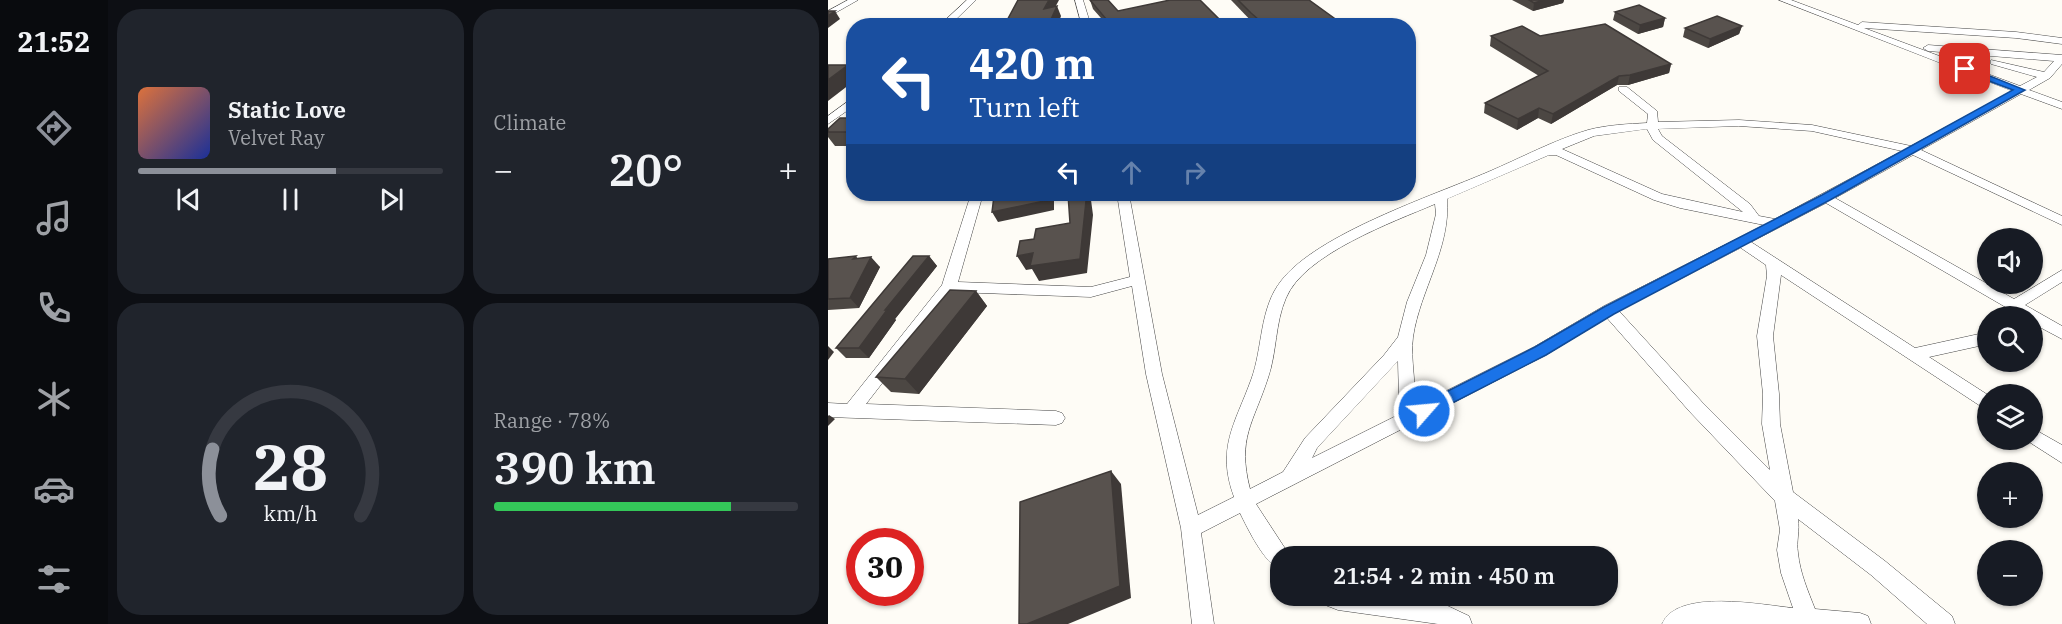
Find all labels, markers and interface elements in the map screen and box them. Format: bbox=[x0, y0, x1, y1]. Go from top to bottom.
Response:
text: 21:52 bbox=[18, 24, 90, 59]
text: 420 m bbox=[969, 36, 1095, 91]
icon: left bbox=[870, 42, 948, 120]
pin bbox=[1939, 43, 1990, 94]
icon: arrive bbox=[1948, 52, 1981, 85]
text: Turn left bbox=[969, 89, 1080, 124]
text: Static Love bbox=[228, 95, 346, 124]
icon: directions bbox=[33, 107, 75, 149]
text: Climate bbox=[494, 109, 566, 136]
text: Velvet Ray bbox=[228, 124, 325, 151]
text: 20° bbox=[608, 140, 683, 198]
text: − bbox=[494, 148, 513, 191]
text: + bbox=[778, 148, 798, 191]
icon: left bbox=[1052, 156, 1085, 189]
icon: ahead bbox=[1115, 156, 1148, 189]
icon: right bbox=[1178, 156, 1211, 189]
icon: previous bbox=[172, 183, 205, 216]
icon: pause bbox=[274, 183, 307, 216]
icon: next bbox=[375, 183, 408, 216]
icon: music bbox=[33, 197, 75, 239]
map controls bbox=[1977, 228, 2043, 606]
button: sound bbox=[1977, 228, 2043, 294]
icon: phone bbox=[33, 287, 75, 329]
button: search bbox=[1977, 306, 2043, 372]
icon: climate bbox=[33, 378, 75, 420]
position arrow bbox=[1392, 379, 1456, 443]
button: layers bbox=[1977, 384, 2043, 450]
text: Range · 78% bbox=[494, 407, 610, 434]
text: 28 bbox=[253, 426, 328, 507]
text: 390 km bbox=[494, 438, 656, 496]
button: + bbox=[1977, 462, 2043, 528]
icon: car bbox=[33, 468, 75, 510]
text: km/h bbox=[263, 499, 317, 527]
speed limit sign: 30 bbox=[846, 528, 924, 606]
button: − bbox=[1977, 540, 2043, 606]
icon: filters bbox=[33, 558, 75, 600]
text: 21:54 · 2 min · 450 m bbox=[1333, 561, 1555, 590]

